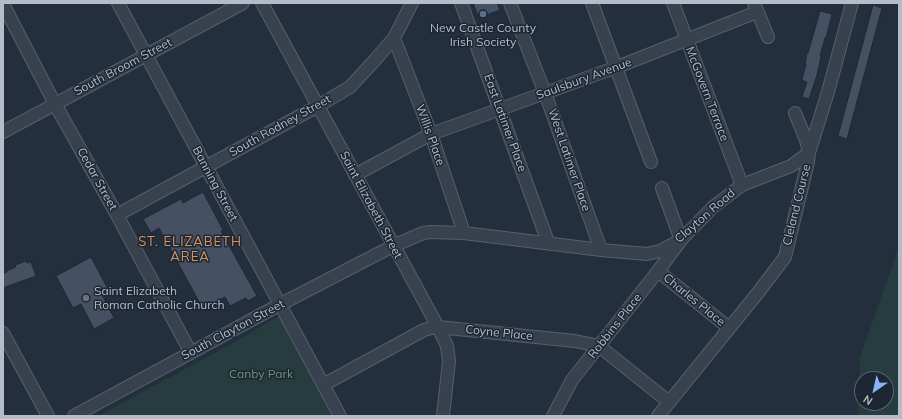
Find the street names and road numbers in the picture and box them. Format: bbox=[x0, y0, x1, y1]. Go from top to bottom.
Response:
street label: South Broom Street bbox=[72, 35, 174, 99]
street label: McGovern Terrace bbox=[682, 45, 732, 143]
street label: Saulsbury Avenue bbox=[534, 55, 634, 103]
street label: East Latimer Place bbox=[481, 72, 529, 174]
street label: South Rodney Street bbox=[227, 92, 333, 160]
street label: Willis Place bbox=[412, 102, 448, 168]
street label: West Latimer Place bbox=[545, 107, 593, 213]
street label: Banning Street bbox=[189, 144, 241, 224]
street label: Cedar Street bbox=[74, 145, 120, 213]
street label: Saint Elizabeth Street bbox=[337, 149, 405, 261]
street label: Cleland Course bbox=[780, 163, 814, 247]
street label: Clayton Road bbox=[672, 186, 738, 246]
street label: Charles Place bbox=[660, 271, 728, 329]
street label: Robbins Place bbox=[585, 291, 645, 361]
street label: South Clayton Street bbox=[179, 297, 287, 363]
street label: Coyne Place bbox=[465, 322, 533, 344]

